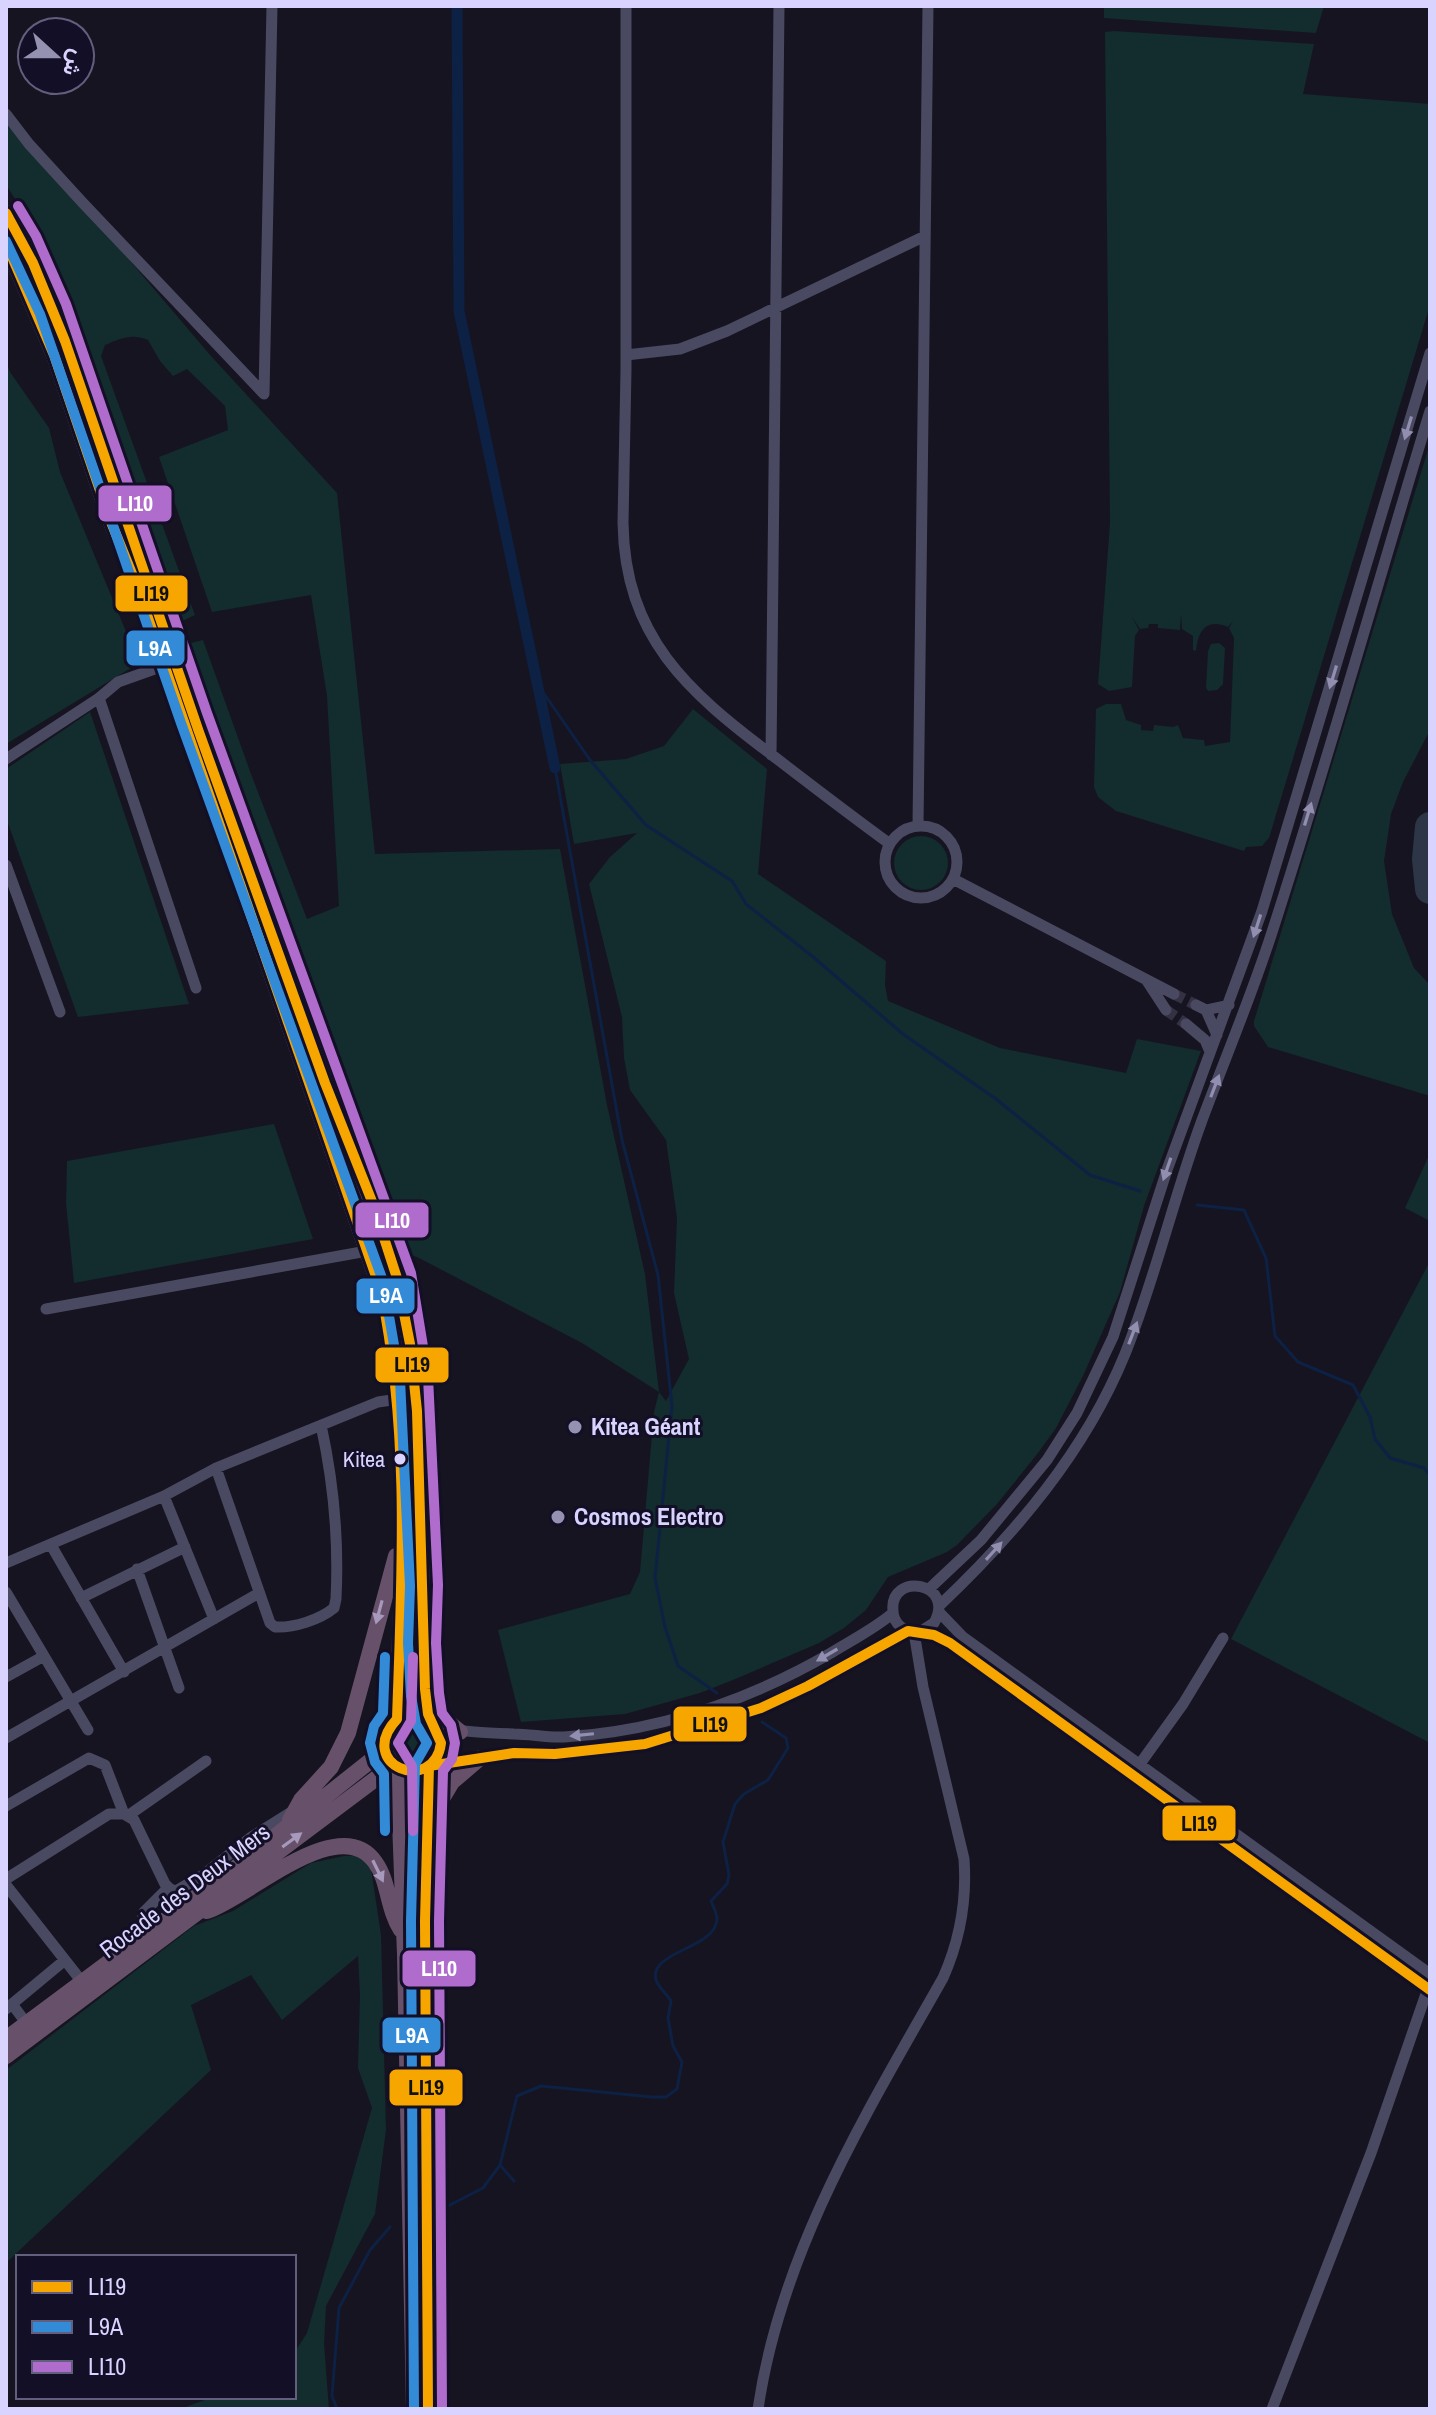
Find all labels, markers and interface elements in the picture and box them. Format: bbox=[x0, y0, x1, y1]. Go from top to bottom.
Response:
north arrow bbox=[16, 16, 96, 96]
text: ش bbox=[56, 45, 93, 81]
one-way arrow bbox=[1401, 416, 1413, 440]
line badge: LI10 bbox=[97, 484, 173, 523]
text: LI10 bbox=[117, 488, 153, 518]
line badge: LI19 bbox=[114, 574, 189, 613]
text: LI19 bbox=[133, 578, 169, 608]
line badge: L9A bbox=[125, 629, 186, 667]
text: L9A bbox=[138, 633, 172, 663]
one-way arrow bbox=[1326, 665, 1339, 689]
one-way arrow bbox=[1302, 802, 1315, 826]
one-way arrow bbox=[1251, 914, 1263, 938]
one-way arrow bbox=[1209, 1074, 1222, 1098]
one-way arrow bbox=[1161, 1158, 1173, 1182]
line badge: LI10 bbox=[354, 1201, 430, 1239]
text: LI10 bbox=[374, 1205, 410, 1235]
line badge: L9A bbox=[355, 1277, 416, 1315]
text: L9A bbox=[369, 1280, 403, 1310]
one-way arrow bbox=[1127, 1321, 1140, 1345]
line badge: LI19 bbox=[374, 1346, 450, 1384]
text: LI19 bbox=[394, 1349, 430, 1379]
place label: Kitea Géant bbox=[591, 1410, 701, 1442]
marker: Kitea Géant bbox=[566, 1418, 584, 1436]
place label: Kitea bbox=[343, 1444, 385, 1474]
marker: Kitea bbox=[392, 1451, 408, 1467]
place label: Cosmos Electro bbox=[574, 1500, 724, 1532]
marker: Cosmos Electro bbox=[549, 1508, 567, 1526]
one-way arrow bbox=[985, 1541, 1002, 1561]
one-way arrow bbox=[373, 1600, 385, 1625]
one-way arrow bbox=[816, 1648, 838, 1662]
line badge: LI19 bbox=[672, 1705, 748, 1743]
text: LI19 bbox=[692, 1709, 728, 1739]
one-way arrow bbox=[569, 1728, 594, 1741]
line badge: LI19 bbox=[1161, 1804, 1237, 1842]
text: LI19 bbox=[1181, 1808, 1217, 1838]
street label: Rocade des Deux Mers bbox=[93, 1816, 276, 1965]
one-way arrow bbox=[282, 1833, 302, 1849]
one-way arrow bbox=[371, 1859, 385, 1882]
line badge: LI10 bbox=[401, 1949, 477, 1988]
text: LI10 bbox=[421, 1953, 457, 1983]
line badge: L9A bbox=[381, 2016, 442, 2054]
text: L9A bbox=[395, 2020, 429, 2050]
line badge: LI19 bbox=[388, 2068, 464, 2107]
text: LI19 bbox=[408, 2072, 444, 2102]
legend bbox=[16, 2255, 296, 2399]
text: LI19 bbox=[88, 2270, 126, 2302]
text: L9A bbox=[88, 2310, 124, 2342]
text: LI10 bbox=[88, 2350, 126, 2382]

